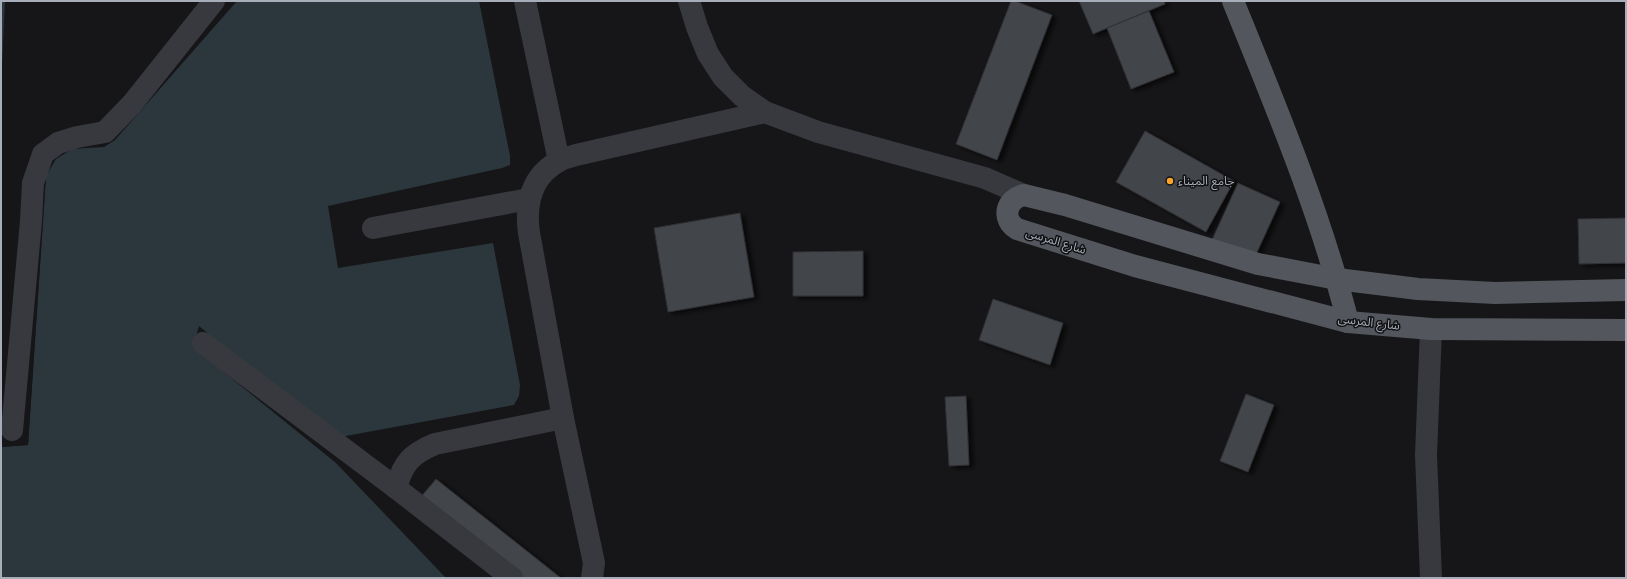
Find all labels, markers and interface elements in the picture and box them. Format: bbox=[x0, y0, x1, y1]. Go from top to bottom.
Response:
place label: جامع الميناء bbox=[1178, 174, 1235, 190]
marker: جامع الميناء bbox=[1165, 176, 1175, 186]
street label: شارع المرسى bbox=[1024, 225, 1088, 259]
street label: شارع المرسى bbox=[1337, 311, 1401, 335]

